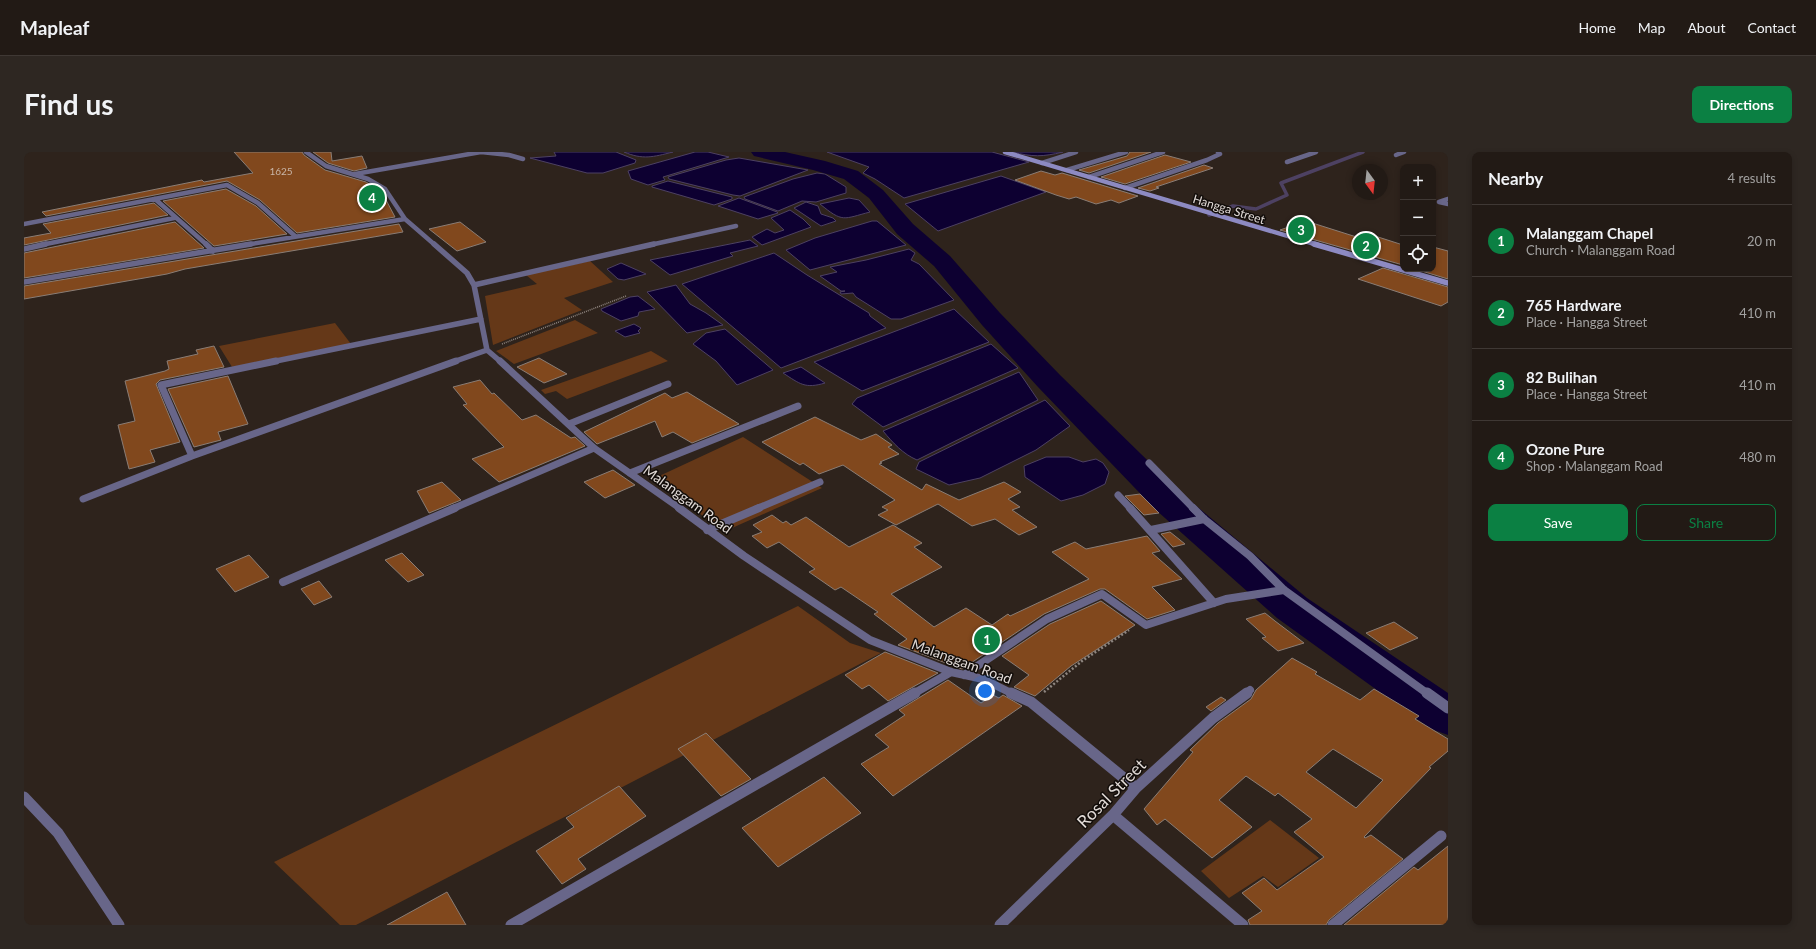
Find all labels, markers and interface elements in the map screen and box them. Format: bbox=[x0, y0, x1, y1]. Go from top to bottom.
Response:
text: Mapleaf bbox=[20, 16, 89, 39]
text: Home bbox=[1578, 19, 1616, 36]
text: Map bbox=[1638, 19, 1665, 36]
text: About bbox=[1687, 19, 1725, 36]
text: Contact bbox=[1747, 19, 1796, 36]
button: Directions bbox=[1692, 86, 1792, 123]
text: Find us bbox=[24, 87, 114, 121]
north arrow bbox=[1352, 164, 1388, 200]
map controls bbox=[1400, 164, 1436, 272]
button: + bbox=[1400, 164, 1436, 200]
house number: 1625 bbox=[269, 165, 293, 177]
text: Nearby bbox=[1488, 168, 1543, 189]
text: 4 results bbox=[1728, 170, 1776, 186]
pin: 4 bbox=[359, 183, 385, 213]
street label: Hangga Street bbox=[1191, 191, 1268, 227]
button: − bbox=[1400, 200, 1436, 236]
pin: 3 bbox=[1288, 215, 1314, 245]
text: Malanggam Chapel bbox=[1526, 224, 1653, 242]
pin: 2 bbox=[1353, 231, 1379, 261]
text: 1 bbox=[1497, 233, 1505, 249]
text: 20 m bbox=[1747, 233, 1776, 249]
button: locate bbox=[1400, 236, 1436, 272]
text: Church · Malanggam Road bbox=[1526, 242, 1675, 258]
text: 765 Hardware bbox=[1526, 296, 1622, 314]
text: 2 bbox=[1497, 305, 1505, 321]
text: 410 m bbox=[1739, 305, 1776, 321]
text: Place · Hangga Street bbox=[1526, 314, 1647, 330]
text: 82 Bulihan bbox=[1526, 368, 1597, 386]
text: 3 bbox=[1497, 377, 1505, 393]
text: 410 m bbox=[1739, 377, 1776, 393]
text: Place · Hangga Street bbox=[1526, 386, 1647, 402]
text: Ozone Pure bbox=[1526, 440, 1605, 458]
text: 4 bbox=[1497, 449, 1505, 465]
text: 480 m bbox=[1739, 449, 1776, 465]
text: Shop · Malanggam Road bbox=[1526, 458, 1663, 474]
street label: Malanggam Road bbox=[640, 461, 736, 537]
button: Save bbox=[1488, 504, 1628, 541]
button: Share bbox=[1636, 504, 1776, 541]
pin: 1 bbox=[974, 625, 1000, 655]
street label: Malanggam Road bbox=[910, 635, 1014, 687]
your location bbox=[975, 681, 995, 701]
street label: Rosal Street bbox=[1072, 754, 1150, 832]

